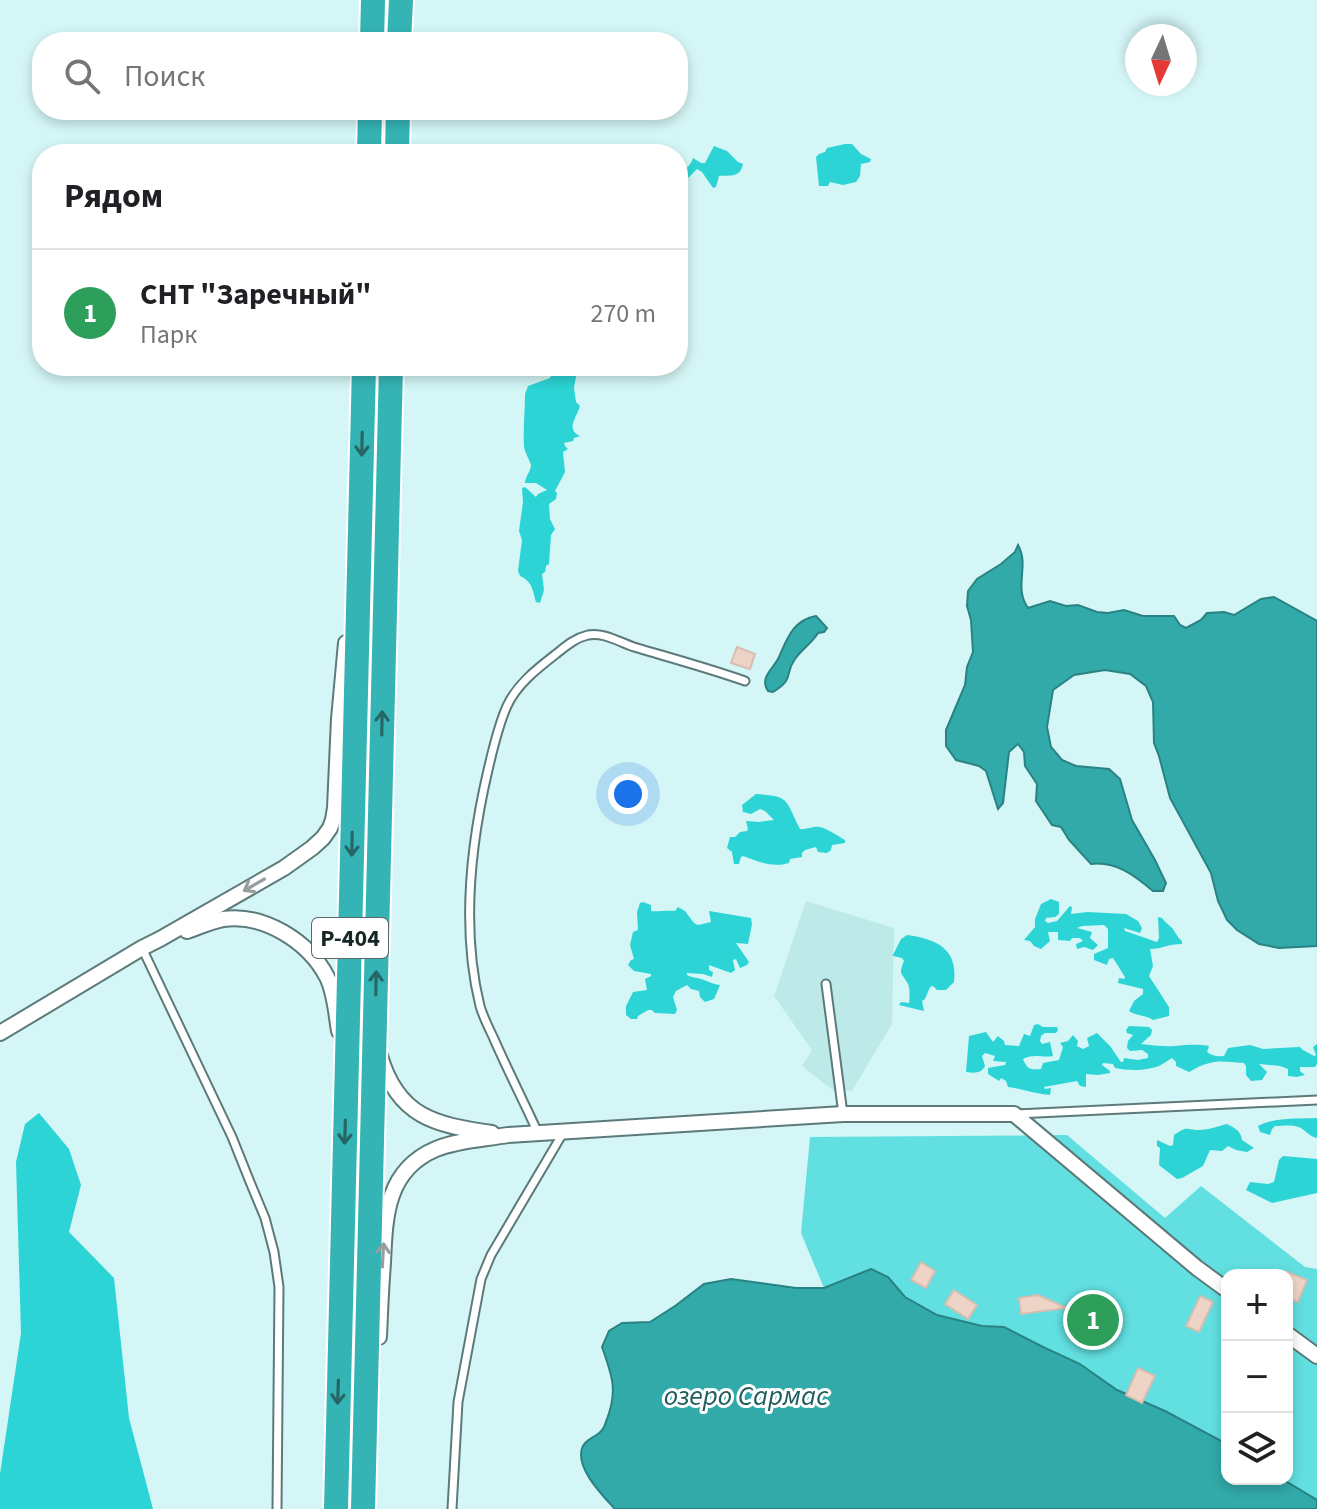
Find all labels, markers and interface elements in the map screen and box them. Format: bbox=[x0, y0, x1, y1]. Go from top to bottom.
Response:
north arrow bbox=[1125, 24, 1197, 96]
search box bbox=[32, 32, 688, 120]
icon: search bbox=[60, 54, 104, 98]
text: Поиск bbox=[124, 55, 205, 98]
text: Рядом bbox=[64, 172, 163, 221]
text: СНТ "Заречный" bbox=[140, 273, 371, 316]
text: 1 bbox=[83, 295, 97, 332]
text: 270 m bbox=[590, 295, 656, 332]
text: Парк bbox=[140, 316, 197, 353]
one-way arrow bbox=[354, 430, 370, 457]
one-way arrow bbox=[374, 710, 390, 737]
your location bbox=[608, 774, 648, 814]
one-way arrow bbox=[345, 830, 360, 857]
one-way arrow bbox=[243, 878, 267, 893]
road number: Р-404 bbox=[312, 918, 388, 958]
one-way arrow bbox=[368, 970, 383, 997]
one-way arrow bbox=[337, 1118, 353, 1145]
one-way arrow bbox=[376, 1242, 391, 1269]
map controls bbox=[1221, 1269, 1293, 1485]
button: + bbox=[1221, 1269, 1293, 1341]
pin: 1 bbox=[1067, 1290, 1119, 1350]
button: − bbox=[1221, 1341, 1293, 1413]
water label: озеро Сармас bbox=[664, 1376, 829, 1416]
one-way arrow bbox=[330, 1378, 345, 1405]
button: layers bbox=[1221, 1413, 1293, 1485]

